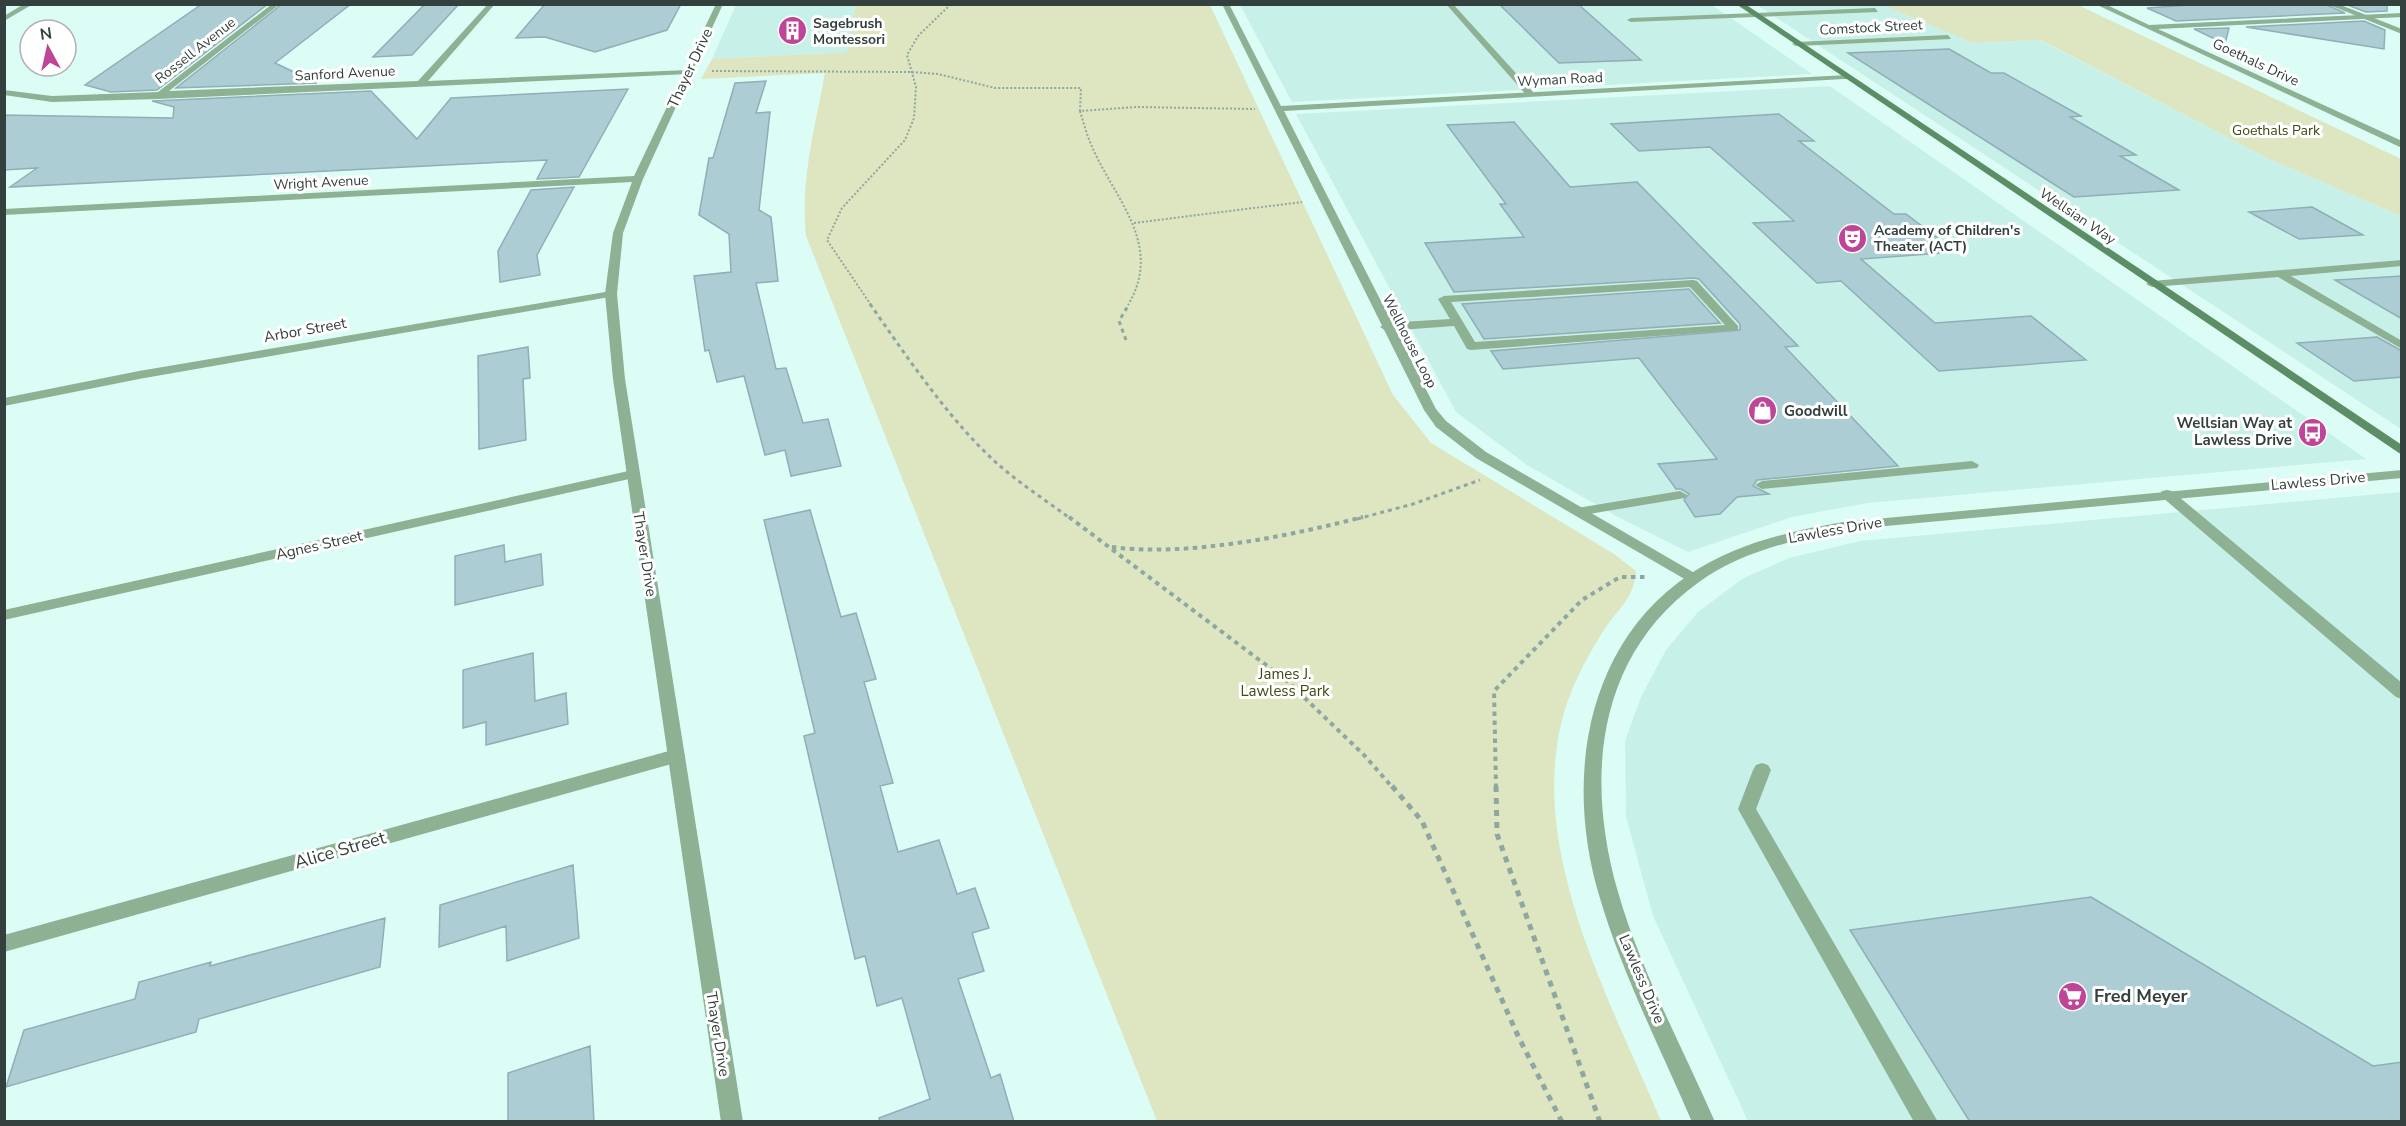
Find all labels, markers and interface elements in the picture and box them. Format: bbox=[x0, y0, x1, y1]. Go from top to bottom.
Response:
street label: Rossell Avenue bbox=[151, 13, 240, 88]
place label: Sagebrush Montessori bbox=[813, 14, 885, 49]
building icon: Sagebrush Montessori bbox=[776, 15, 808, 47]
street label: Comstock Street bbox=[1819, 15, 1923, 40]
north arrow bbox=[18, 18, 78, 78]
text: N bbox=[39, 22, 54, 46]
street label: Thayer Drive bbox=[663, 25, 717, 111]
street label: Goethals Drive bbox=[2210, 34, 2302, 91]
street label: Sanford Avenue bbox=[294, 61, 396, 86]
street label: Wyman Road bbox=[1517, 68, 1603, 91]
park label: Goethals Park bbox=[2232, 121, 2321, 140]
street label: Wright Avenue bbox=[273, 171, 369, 194]
street label: Wellsian Way bbox=[2036, 184, 2120, 249]
place label: Academy of Children's Theater (ACT) bbox=[1874, 221, 2020, 256]
theatre icon: Academy of Children's Theater (ACT) bbox=[1837, 222, 1869, 254]
street label: Wellhouse Loop bbox=[1378, 291, 1441, 391]
street label: Arbor Street bbox=[262, 313, 349, 347]
shop icon: Goodwill bbox=[1747, 395, 1779, 427]
place label: Goodwill bbox=[1784, 401, 1848, 421]
place label: Wellsian Way at Lawless Drive bbox=[2177, 413, 2292, 450]
bus stop icon: Wellsian Way at Lawless Drive bbox=[2297, 416, 2329, 448]
street label: Lawless Drive bbox=[2270, 467, 2366, 495]
street label: Thayer Drive bbox=[628, 510, 662, 598]
street label: Lawless Drive bbox=[1787, 512, 1883, 548]
street label: Agnes Street bbox=[274, 525, 365, 565]
park label: James J. Lawless Park bbox=[1240, 664, 1330, 701]
street label: Alice Street bbox=[291, 825, 389, 875]
street label: Lawless Drive bbox=[1614, 931, 1670, 1027]
supermarket icon: Fred Meyer bbox=[2057, 980, 2089, 1012]
place label: Fred Meyer bbox=[2094, 984, 2188, 1008]
street label: Thayer Drive bbox=[701, 990, 735, 1078]

